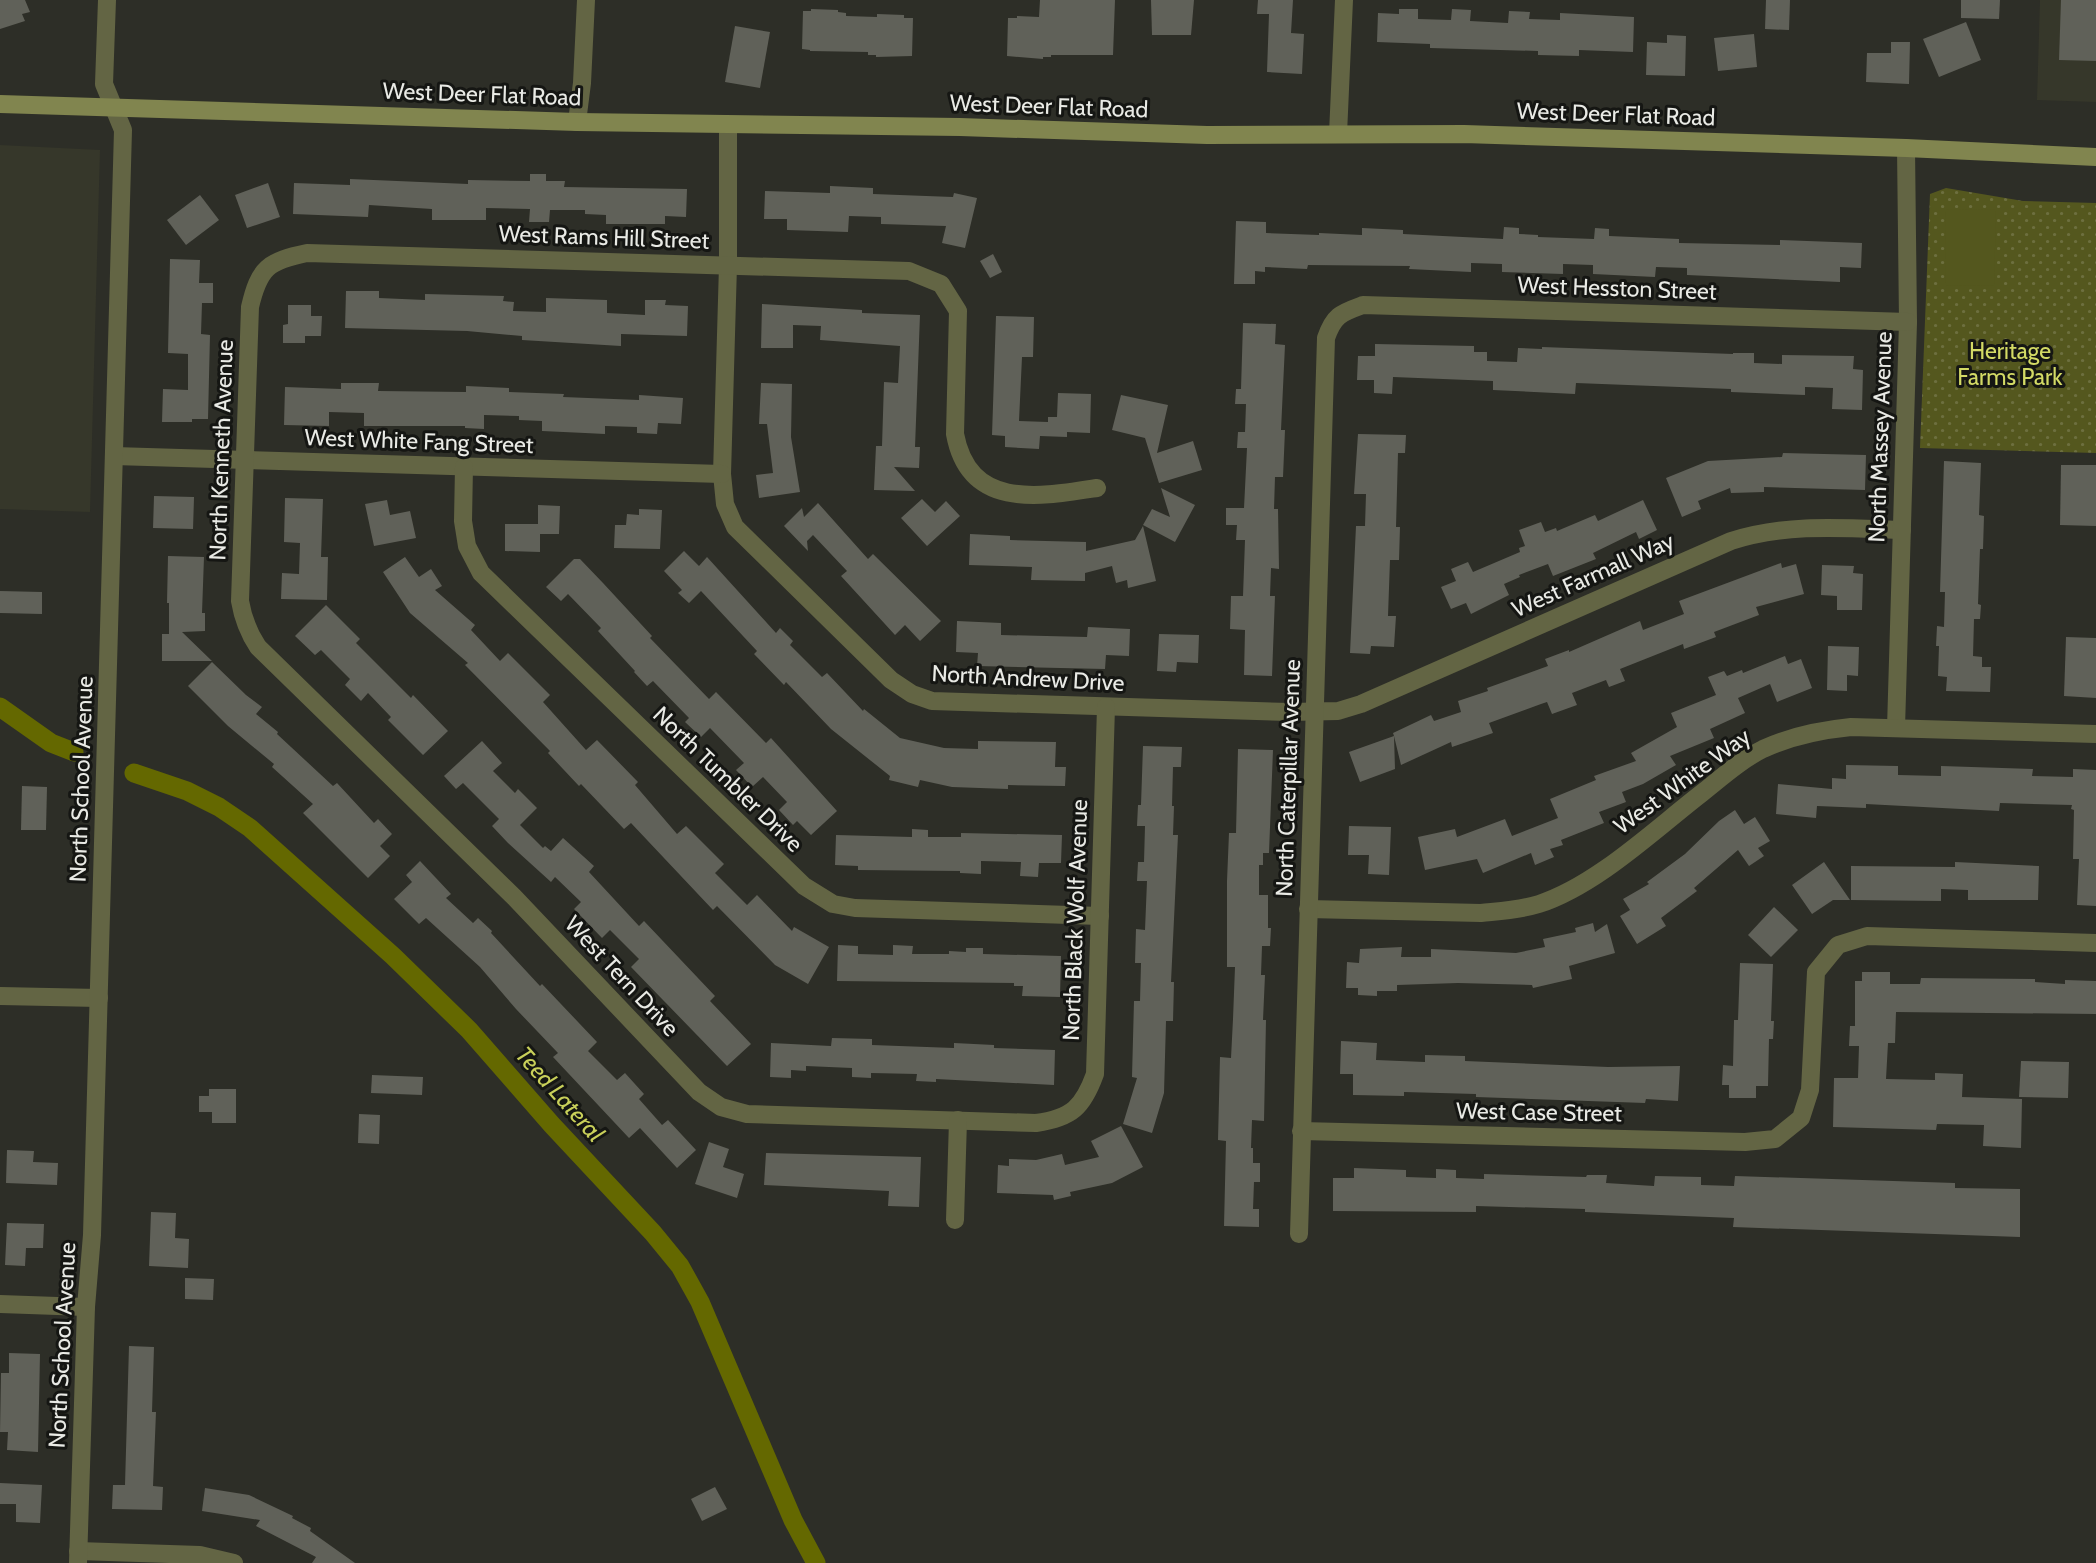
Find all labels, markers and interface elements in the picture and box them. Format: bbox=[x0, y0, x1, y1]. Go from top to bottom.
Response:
street label: West Deer Flat Road bbox=[382, 77, 582, 111]
street label: West Deer Flat Road bbox=[949, 89, 1149, 123]
street label: West Deer Flat Road bbox=[1516, 97, 1716, 131]
street label: West Rams Hill Street bbox=[498, 219, 710, 255]
street label: West Hesston Street bbox=[1517, 271, 1717, 305]
street label: North Massey Avenue bbox=[1862, 331, 1898, 543]
park label: Heritage Farms Park bbox=[1957, 337, 2063, 391]
street label: North Kenneth Avenue bbox=[203, 339, 239, 561]
street label: West White Fang Street bbox=[304, 423, 534, 459]
street label: West Farmall Way bbox=[1508, 527, 1679, 623]
street label: North Caterpillar Avenue bbox=[1270, 658, 1306, 897]
street label: North Andrew Drive bbox=[931, 659, 1125, 697]
street label: North School Avenue bbox=[63, 675, 99, 883]
street label: North Tumbler Drive bbox=[647, 700, 809, 858]
street label: West White Way bbox=[1608, 722, 1756, 840]
street label: North Black Wolf Avenue bbox=[1057, 798, 1093, 1041]
street label: West Tern Drive bbox=[559, 910, 685, 1042]
water label: Teed Lateral bbox=[510, 1040, 611, 1148]
street label: West Case Street bbox=[1456, 1097, 1622, 1127]
street label: North School Avenue bbox=[43, 1241, 81, 1449]

